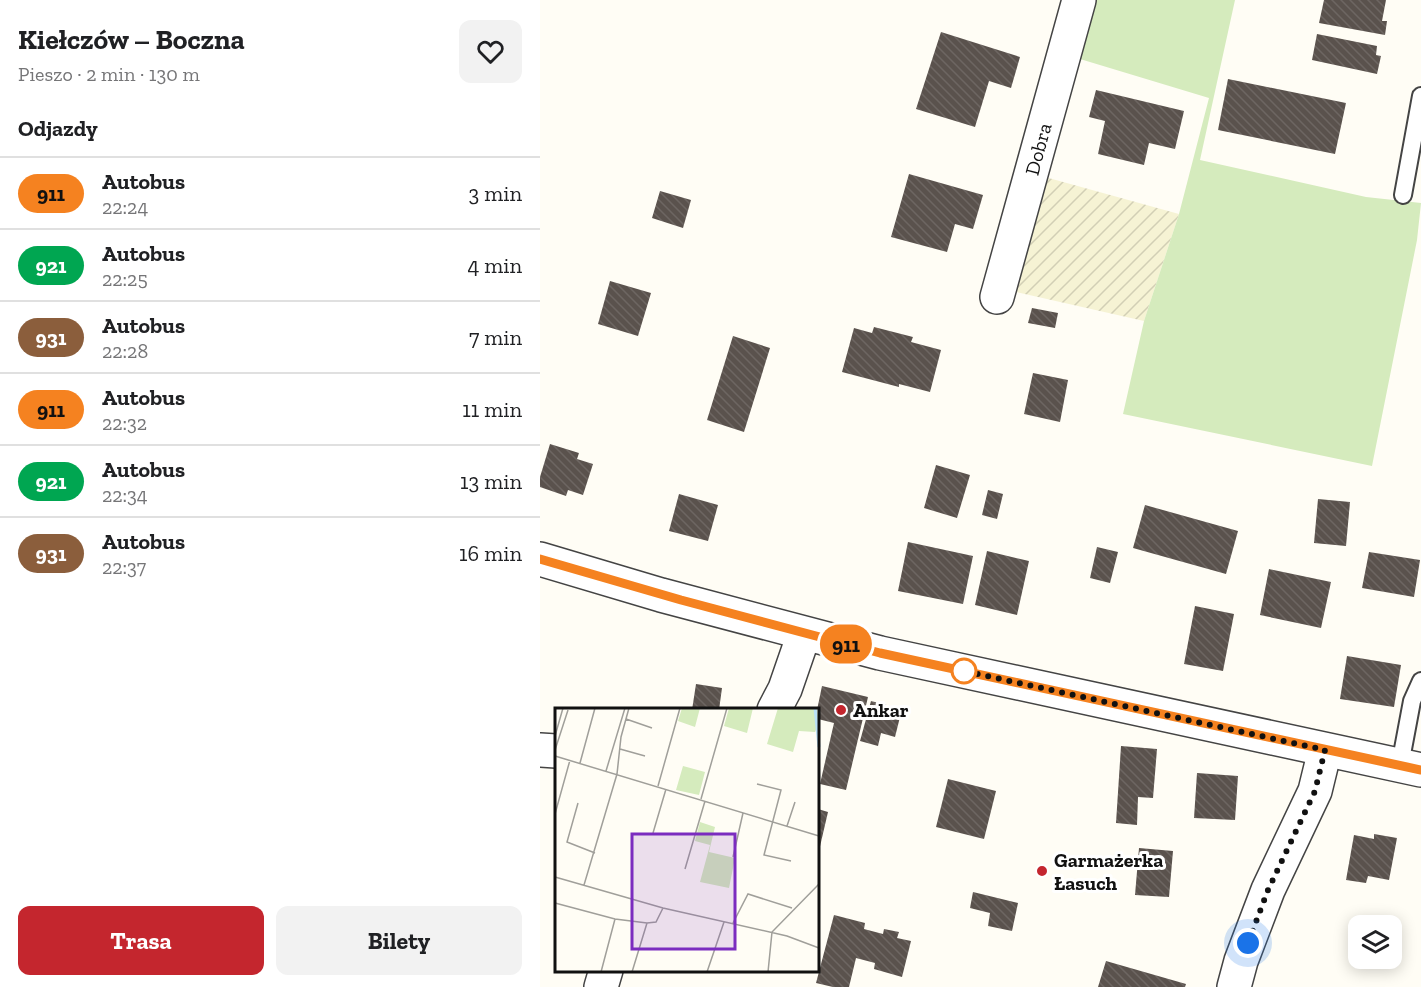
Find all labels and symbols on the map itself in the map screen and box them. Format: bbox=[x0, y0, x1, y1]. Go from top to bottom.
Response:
street label: Dobra bbox=[1020, 120, 1057, 178]
line badge: 911 bbox=[812, 624, 880, 664]
unlabelled marker bbox=[951, 658, 977, 684]
place label: Ankar bbox=[853, 698, 909, 722]
marker: Ankar bbox=[834, 703, 848, 717]
inset map bbox=[555, 708, 819, 972]
place label: Garmażerka Łasuch bbox=[1054, 848, 1163, 895]
marker: Garmażerka Łasuch bbox=[1035, 864, 1049, 878]
your location bbox=[1233, 928, 1263, 958]

